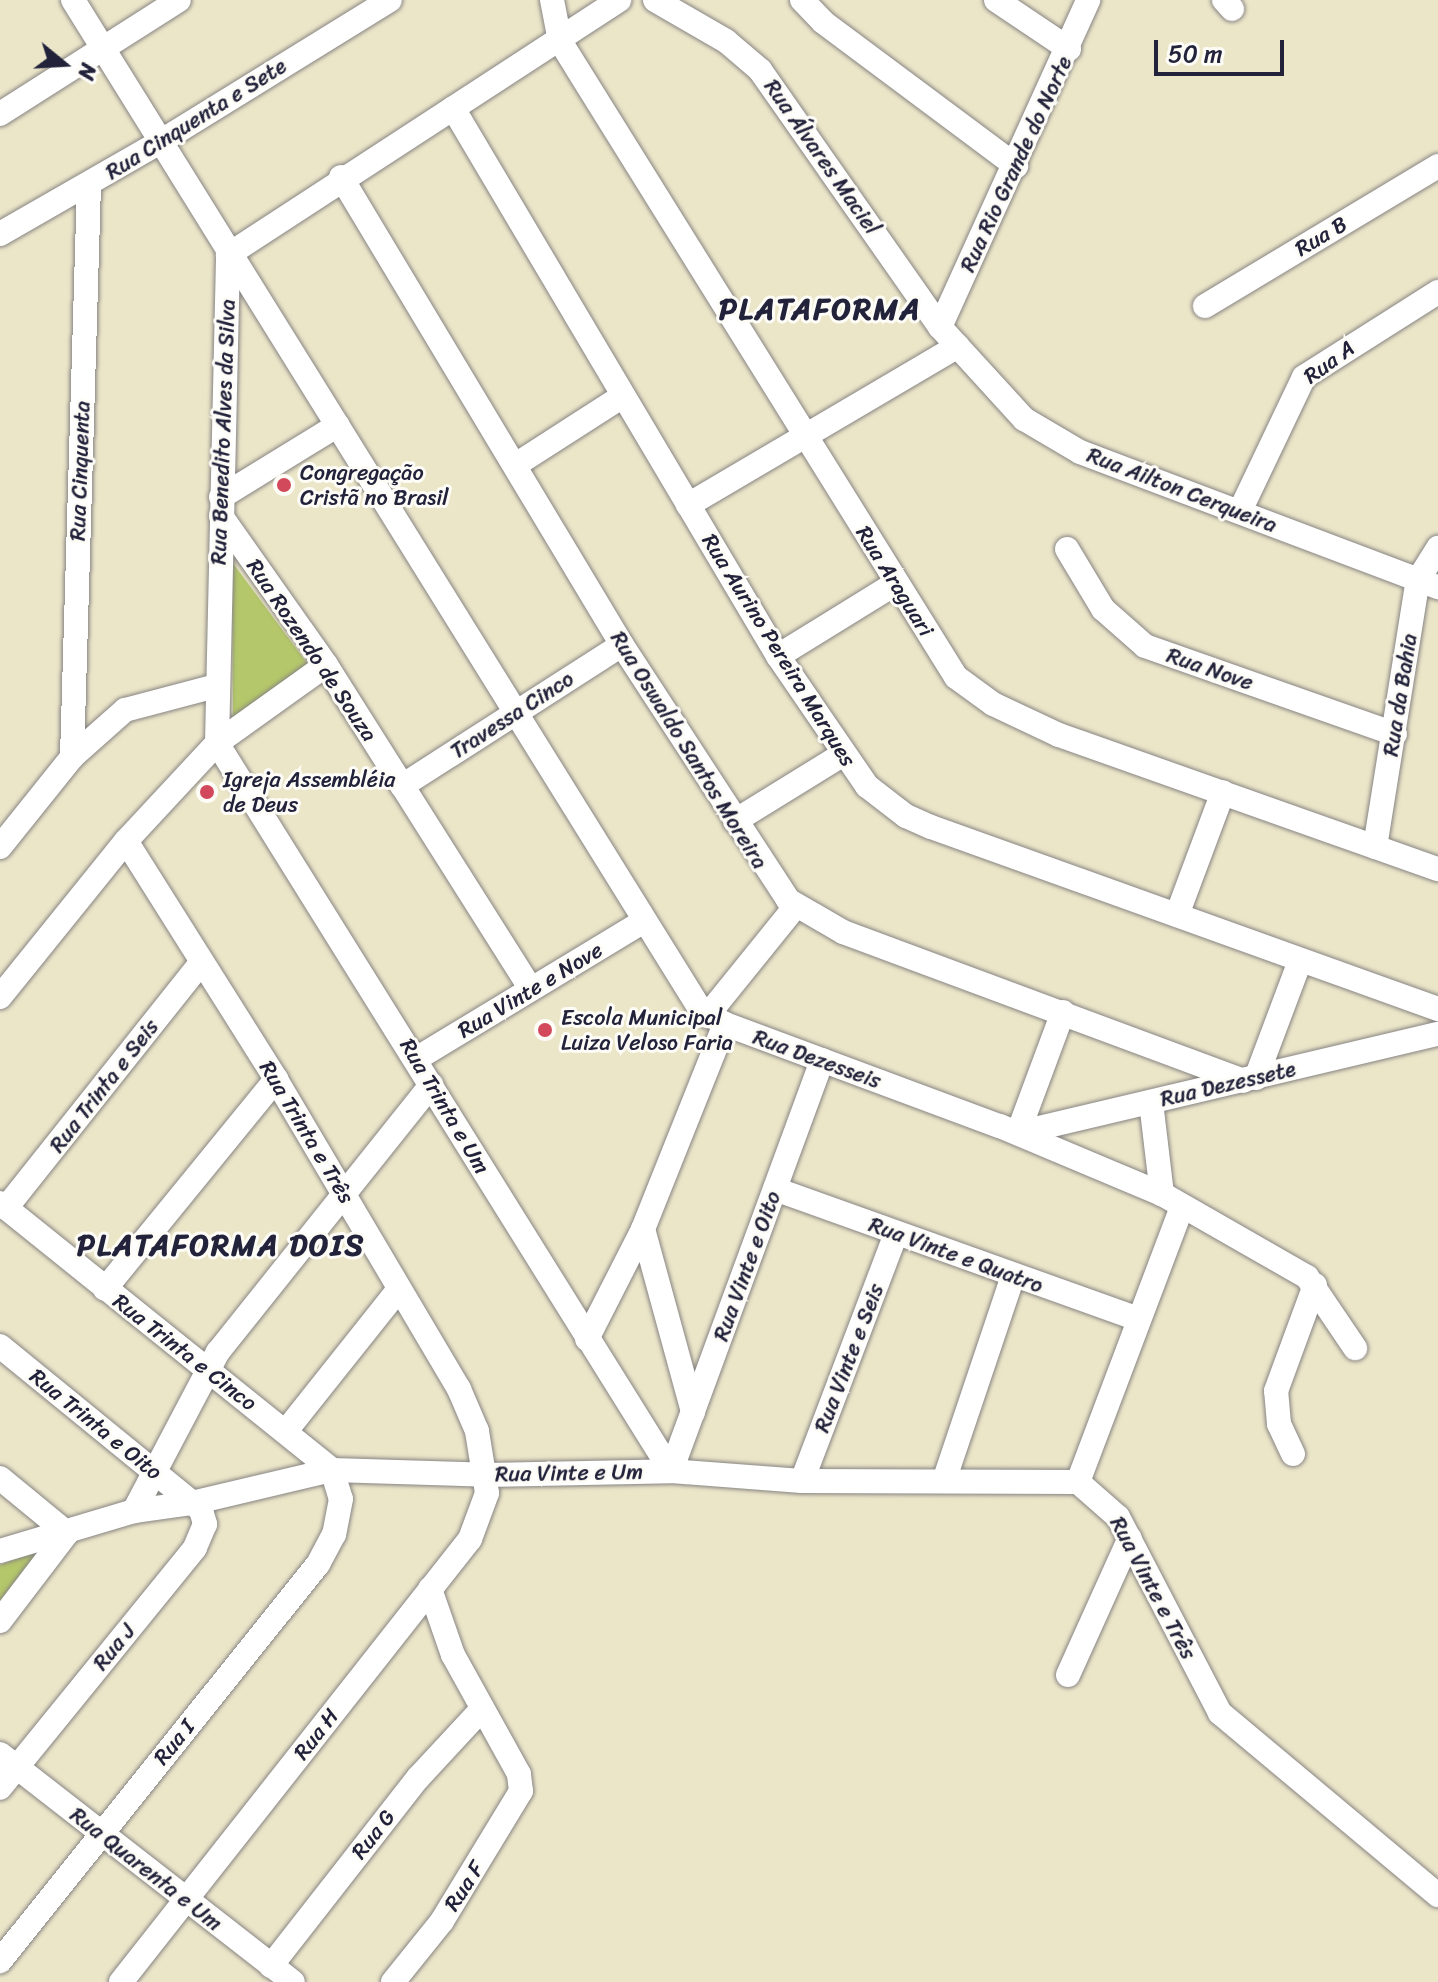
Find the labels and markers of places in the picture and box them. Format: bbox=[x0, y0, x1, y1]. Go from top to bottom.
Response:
place label: Congregação Cristã no Brasil bbox=[300, 459, 450, 510]
marker: Congregação Cristã no Brasil bbox=[275, 476, 293, 494]
place label: Igreja Assembléia de Deus bbox=[223, 766, 396, 818]
marker: Igreja Assembléia de Deus bbox=[198, 783, 216, 801]
place label: Escola Municipal Luiza Veloso Faria bbox=[561, 1004, 732, 1056]
marker: Escola Municipal Luiza Veloso Faria bbox=[536, 1021, 554, 1039]

